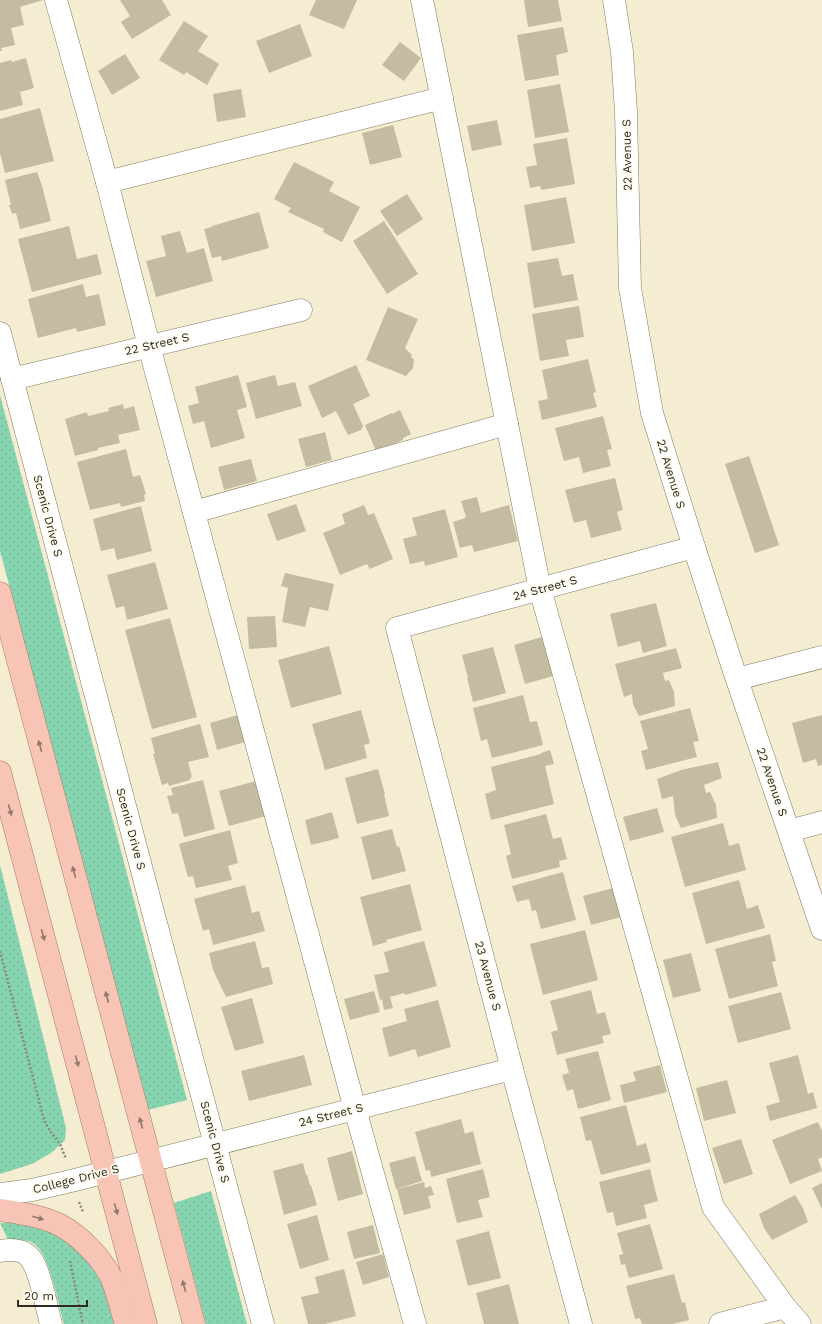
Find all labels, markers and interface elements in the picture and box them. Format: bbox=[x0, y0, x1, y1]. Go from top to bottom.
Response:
street label: 22 Avenue S bbox=[619, 119, 635, 191]
street label: 22 Street S bbox=[123, 330, 191, 358]
street label: 22 Avenue S bbox=[654, 438, 688, 510]
street label: Scenic Drive S bbox=[30, 473, 66, 559]
street label: 24 Street S bbox=[511, 573, 579, 603]
one-way arrow bbox=[37, 740, 43, 752]
street label: 22 Avenue S bbox=[754, 746, 790, 818]
street label: Scenic Drive S bbox=[113, 786, 149, 872]
one-way arrow bbox=[7, 804, 13, 816]
one-way arrow bbox=[71, 865, 77, 877]
one-way arrow bbox=[41, 929, 47, 942]
street label: 23 Avenue S bbox=[472, 939, 504, 1013]
one-way arrow bbox=[104, 991, 110, 1003]
one-way arrow bbox=[74, 1055, 80, 1067]
street label: Scenic Drive S bbox=[197, 1099, 233, 1185]
street label: 24 Street S bbox=[297, 1100, 365, 1130]
one-way arrow bbox=[137, 1117, 143, 1129]
street label: College Drive S bbox=[31, 1161, 121, 1197]
one-way arrow bbox=[113, 1203, 119, 1215]
one-way arrow bbox=[32, 1215, 44, 1221]
one-way arrow bbox=[181, 1280, 187, 1292]
scale bar bbox=[18, 1282, 87, 1308]
text: 20 m bbox=[24, 1289, 54, 1303]

